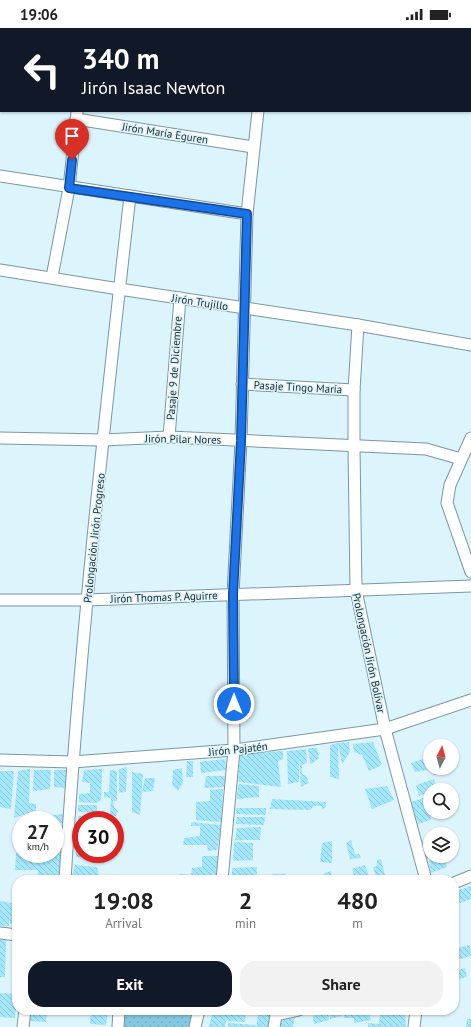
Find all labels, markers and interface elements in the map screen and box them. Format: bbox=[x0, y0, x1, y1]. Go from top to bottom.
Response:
text: 19:06 bbox=[20, 5, 58, 24]
text: 340 m bbox=[82, 40, 159, 77]
icon: left bbox=[16, 44, 68, 96]
text: Jirón Isaac Newton bbox=[82, 76, 225, 99]
pin bbox=[55, 119, 89, 160]
street label: Jirón María Eguren bbox=[120, 119, 209, 147]
icon: arrive bbox=[61, 125, 83, 147]
street label: Jirón Trujillo bbox=[170, 290, 229, 313]
street label: Pasaje 9 de Diciembre bbox=[163, 315, 185, 420]
street label: Pasaje Tingo María bbox=[253, 378, 343, 396]
street label: Jirón Pilar Nores bbox=[144, 431, 222, 447]
street label: Prolongación Jirón Progreso bbox=[80, 472, 108, 604]
street label: Jirón Thomas P. Aguirre bbox=[109, 588, 218, 606]
street label: Prolongación Jirón Bolívar bbox=[349, 592, 389, 715]
position arrow bbox=[213, 683, 255, 725]
street label: Jirón Pajatén bbox=[207, 739, 268, 759]
north arrow bbox=[423, 739, 459, 775]
map controls bbox=[423, 739, 459, 863]
button: search bbox=[423, 783, 459, 819]
speed limit sign: 30 bbox=[72, 811, 124, 863]
text: 27 bbox=[27, 819, 49, 845]
button: layers bbox=[423, 827, 459, 863]
text: km/h bbox=[27, 840, 49, 853]
text: 19:08 bbox=[93, 885, 154, 916]
text: 2 bbox=[239, 885, 252, 916]
text: 480 bbox=[337, 885, 378, 916]
text: Arrival bbox=[105, 915, 142, 932]
text: min bbox=[235, 915, 256, 932]
text: m bbox=[352, 915, 363, 932]
button: Exit bbox=[28, 961, 232, 1007]
button: Share bbox=[240, 961, 443, 1007]

